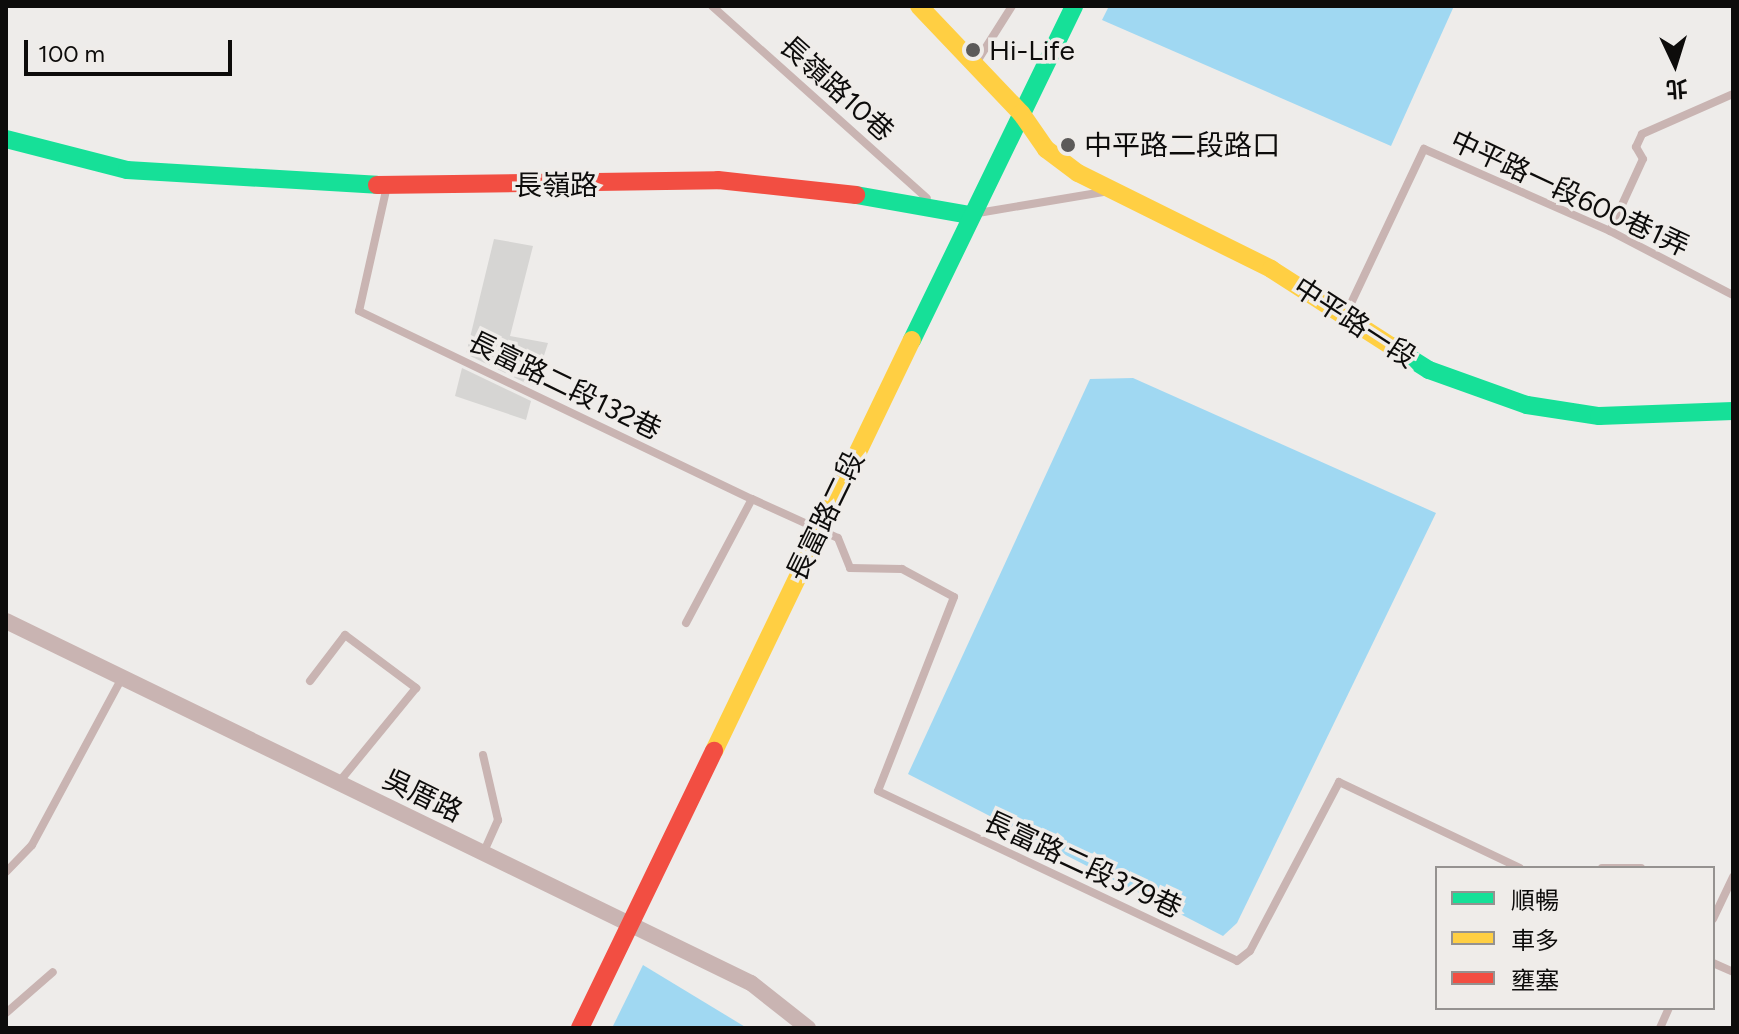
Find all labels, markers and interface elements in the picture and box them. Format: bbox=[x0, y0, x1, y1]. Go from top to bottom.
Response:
scale bar bbox=[28, 24, 236, 74]
north arrow bbox=[1635, 24, 1715, 104]
street label: 長嶺路10巷 bbox=[773, 28, 901, 148]
place label: Hi-Life bbox=[989, 33, 1075, 67]
text: 100 m bbox=[38, 39, 105, 68]
marker: Hi-Life bbox=[964, 41, 982, 59]
text: 北 bbox=[1665, 74, 1689, 103]
street label: 中平路一段600巷1弄 bbox=[1445, 123, 1695, 263]
place label: 中平路二段路口 bbox=[1084, 128, 1280, 162]
marker: 中平路二段路口 bbox=[1059, 136, 1077, 154]
street label: 長嶺路 bbox=[514, 168, 598, 202]
street label: 中平路一段 bbox=[1287, 270, 1423, 374]
street label: 長富路二段132巷 bbox=[463, 324, 667, 446]
street label: 長富路二段 bbox=[779, 446, 871, 586]
street label: 吳厝路 bbox=[378, 761, 468, 829]
street label: 長富路二段379巷 bbox=[979, 804, 1187, 924]
legend bbox=[1435, 866, 1715, 1010]
text: 順暢 bbox=[1511, 886, 1559, 915]
text: 車多 bbox=[1511, 926, 1559, 955]
text: 壅塞 bbox=[1511, 966, 1559, 995]

